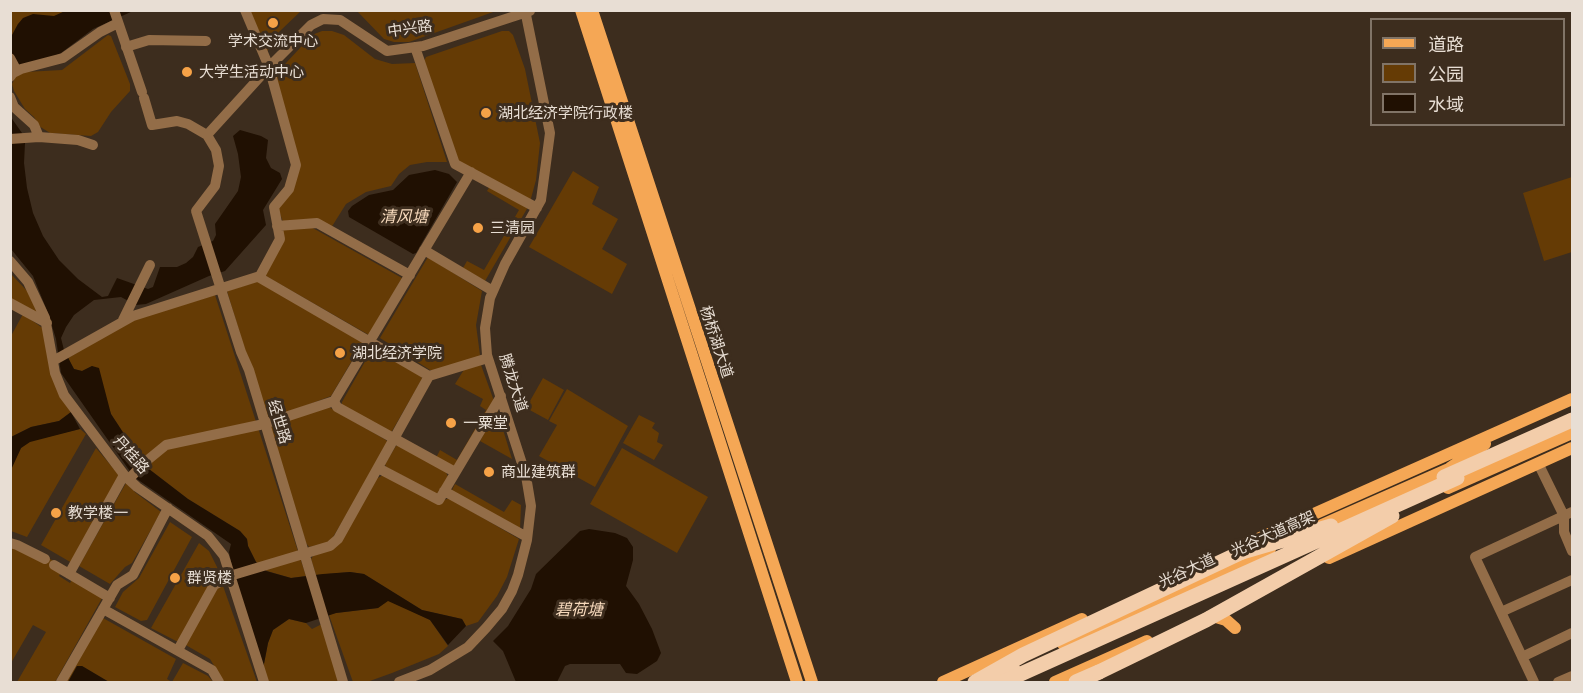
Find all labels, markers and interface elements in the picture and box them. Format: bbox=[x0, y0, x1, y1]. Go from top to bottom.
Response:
marker: 学术交流中心 bbox=[266, 16, 280, 30]
street label: 中兴路 bbox=[386, 17, 434, 41]
legend bbox=[1370, 18, 1565, 126]
place label: 学术交流中心 bbox=[228, 32, 318, 50]
text: 道路 bbox=[1428, 34, 1464, 55]
place label: 大学生活动中心 bbox=[199, 63, 304, 81]
text: 公园 bbox=[1428, 64, 1464, 85]
marker: 大学生活动中心 bbox=[180, 65, 194, 79]
text: 水域 bbox=[1428, 94, 1464, 115]
place label: 湖北经济学院行政楼 bbox=[498, 104, 633, 122]
marker: 湖北经济学院行政楼 bbox=[479, 106, 493, 120]
water label: 清风塘 bbox=[380, 207, 428, 227]
place label: 三清园 bbox=[490, 219, 535, 237]
marker: 三清园 bbox=[471, 221, 485, 235]
street label: 杨桥湖大道 bbox=[696, 304, 736, 380]
place label: 湖北经济学院 bbox=[352, 344, 442, 362]
marker: 湖北经济学院 bbox=[333, 346, 347, 360]
street label: 腾龙大道 bbox=[495, 352, 531, 414]
street label: 经世路 bbox=[264, 398, 294, 446]
place label: 一粟堂 bbox=[463, 414, 508, 432]
marker: 一粟堂 bbox=[444, 416, 458, 430]
street label: 丹桂路 bbox=[109, 432, 153, 478]
place label: 商业建筑群 bbox=[501, 463, 576, 481]
marker: 商业建筑群 bbox=[482, 465, 496, 479]
place label: 教学楼一 bbox=[68, 504, 128, 522]
marker: 教学楼一 bbox=[49, 506, 63, 520]
street label: 光谷大道高架 bbox=[1228, 507, 1318, 561]
street label: 光谷大道 bbox=[1156, 550, 1218, 592]
place label: 群贤楼 bbox=[187, 569, 232, 587]
marker: 群贤楼 bbox=[168, 571, 182, 585]
water label: 碧荷塘 bbox=[555, 600, 603, 620]

